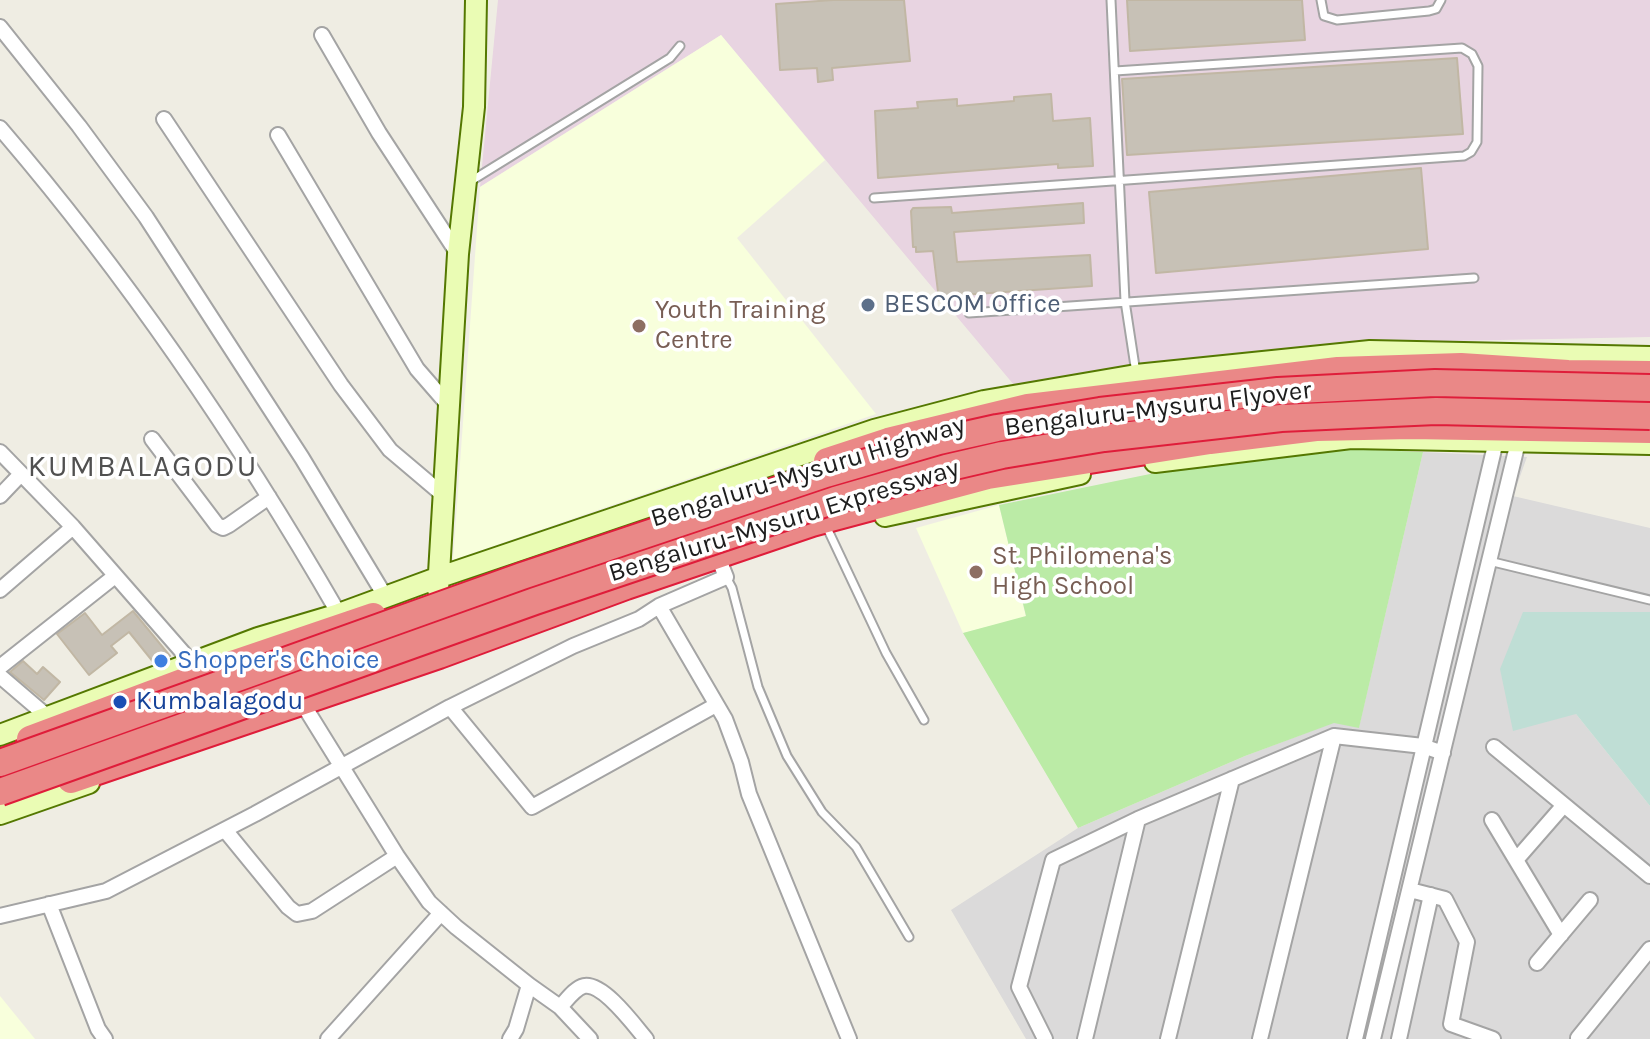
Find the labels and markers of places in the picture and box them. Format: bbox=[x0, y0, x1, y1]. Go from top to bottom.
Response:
place label: BESCOM Office bbox=[884, 289, 1061, 321]
place label: Youth Training Centre bbox=[655, 295, 826, 356]
marker: BESCOM Office bbox=[859, 296, 877, 314]
marker: Youth Training Centre bbox=[630, 317, 648, 335]
place label: St. Philomena's High School bbox=[992, 541, 1172, 602]
marker: St. Philomena's High School bbox=[967, 563, 985, 581]
place label: Shopper's Choice bbox=[177, 645, 379, 677]
marker: Shopper's Choice bbox=[152, 652, 170, 670]
place label: Kumbalagodu bbox=[136, 686, 303, 718]
marker: Kumbalagodu bbox=[111, 693, 129, 711]

